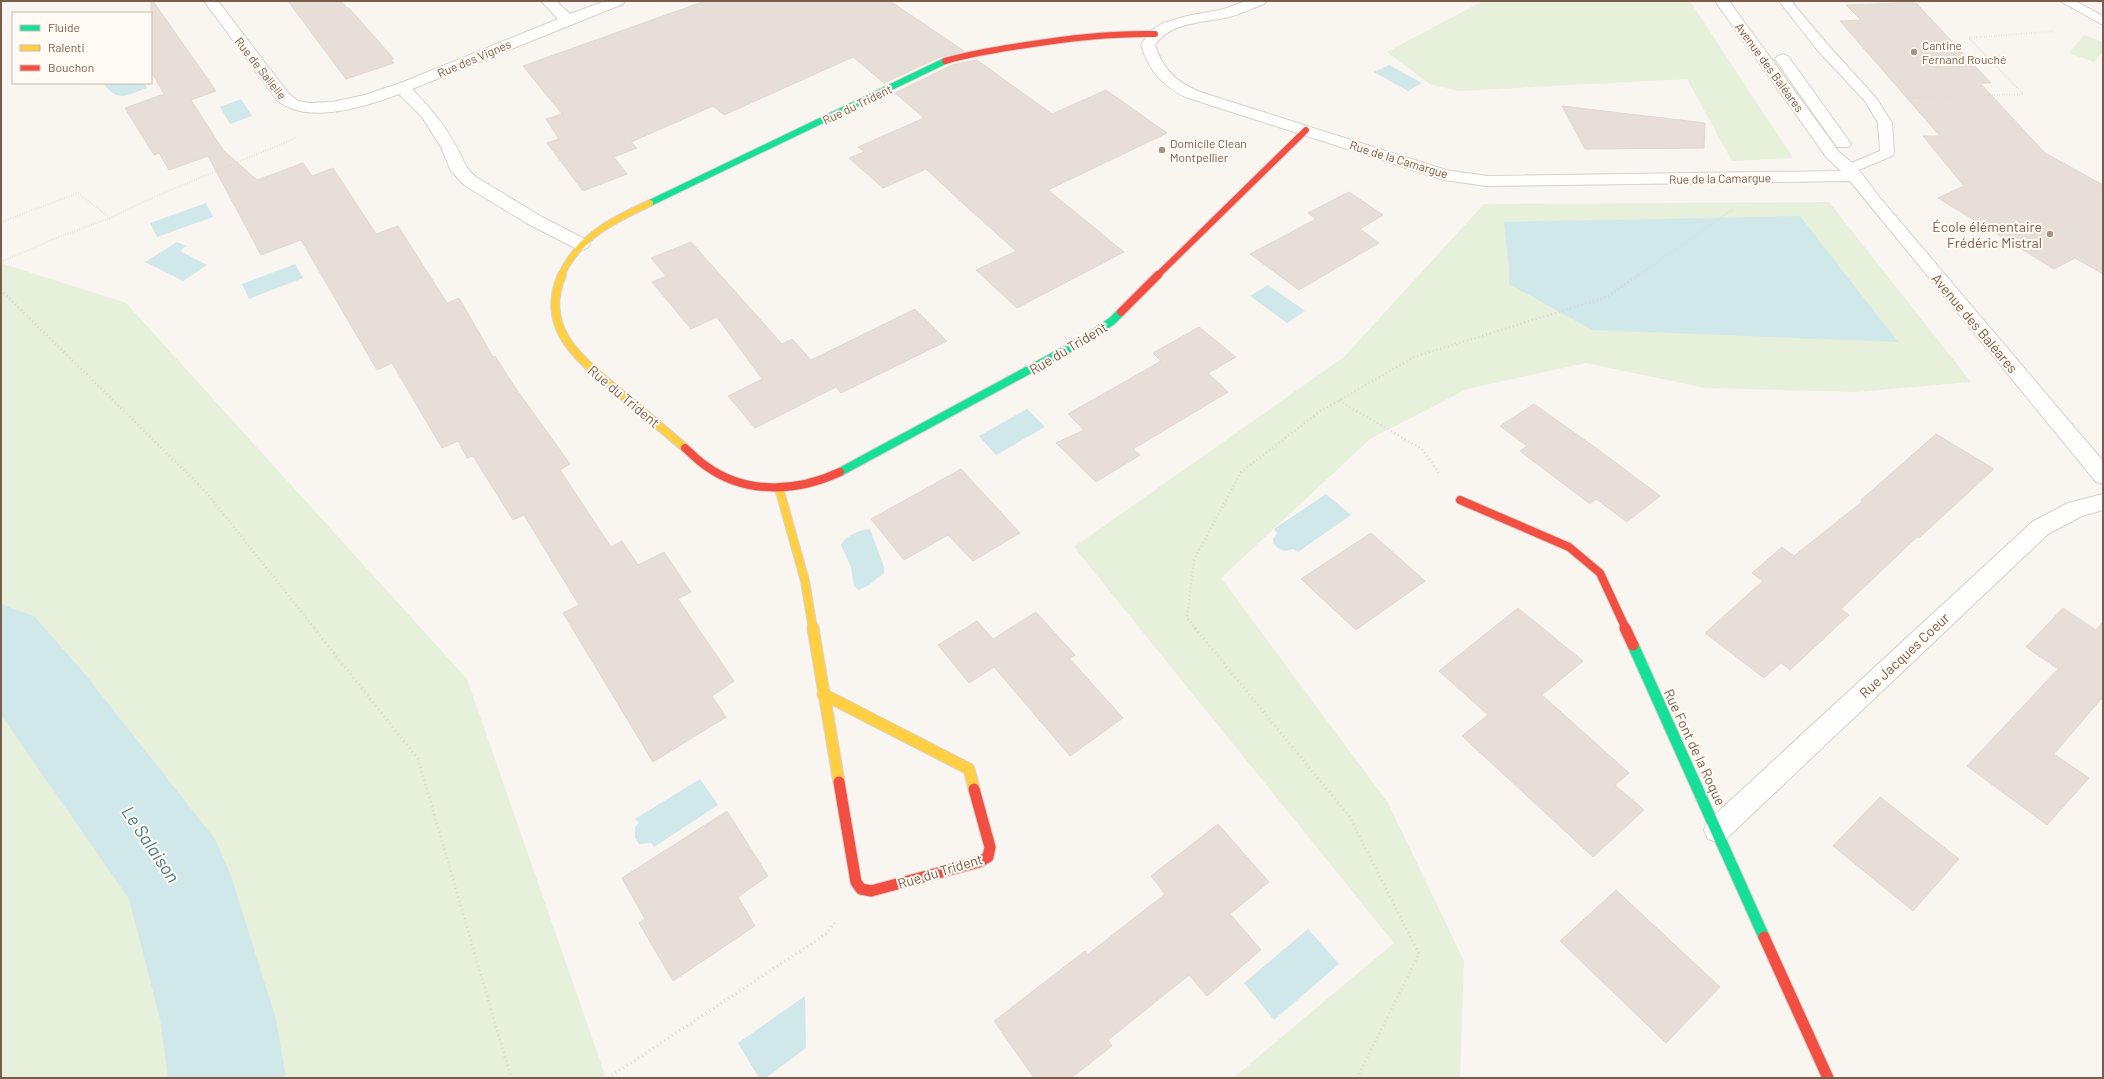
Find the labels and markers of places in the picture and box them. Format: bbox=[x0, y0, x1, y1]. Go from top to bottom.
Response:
place label: Cantine Fernand Rouché bbox=[1922, 38, 2006, 66]
marker: Cantine Fernand Rouché bbox=[1909, 47, 1919, 57]
place label: Domicile Clean Montpellier bbox=[1170, 136, 1247, 164]
marker: Domicile Clean Montpellier bbox=[1157, 145, 1167, 155]
place label: École élémentaire Frédéric Mistral bbox=[1932, 218, 2042, 251]
marker: École élémentaire Frédéric Mistral bbox=[2045, 229, 2055, 239]

